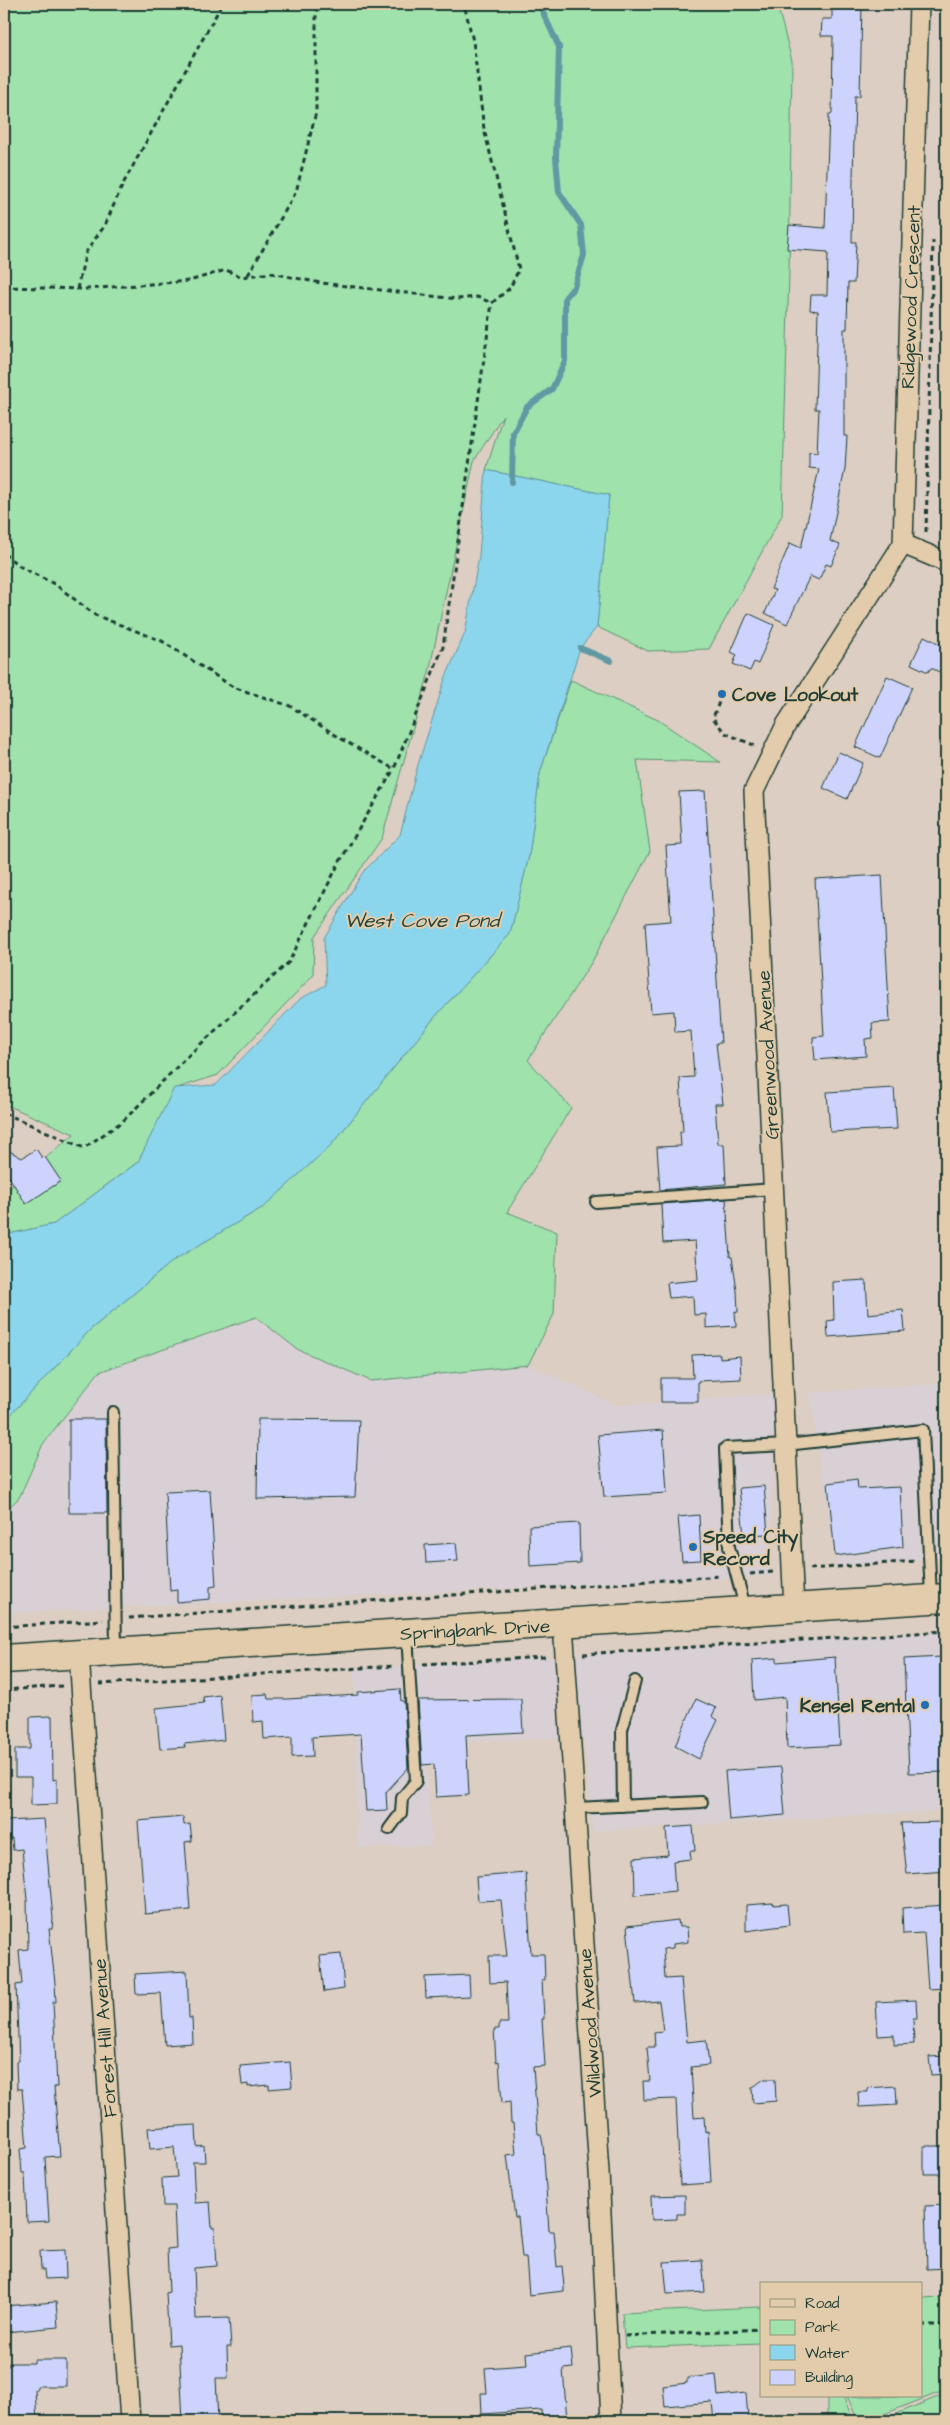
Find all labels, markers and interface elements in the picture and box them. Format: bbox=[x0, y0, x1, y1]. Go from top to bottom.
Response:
street label: Ridgewood Crescent bbox=[895, 205, 929, 389]
place label: Cove Lookout bbox=[732, 682, 858, 709]
marker: Cove Lookout bbox=[716, 688, 728, 700]
water label: West Cove Pond bbox=[345, 907, 503, 935]
street label: Greenwood Avenue bbox=[751, 970, 786, 1140]
place label: Speed City Record bbox=[702, 1524, 799, 1573]
marker: Speed City Record bbox=[687, 1541, 699, 1553]
street label: Springbank Drive bbox=[399, 1613, 551, 1649]
place label: Kensel Rental bbox=[800, 1693, 915, 1720]
marker: Kensel Rental bbox=[919, 1699, 931, 1711]
street label: Wildwood Avenue bbox=[572, 1947, 609, 2098]
street label: Forest Hill Avenue bbox=[86, 1958, 125, 2118]
legend bbox=[760, 2282, 922, 2398]
text: Road bbox=[805, 2293, 840, 2314]
text: Park bbox=[805, 2317, 840, 2338]
text: Water bbox=[805, 2343, 849, 2364]
text: Building bbox=[805, 2367, 853, 2389]

